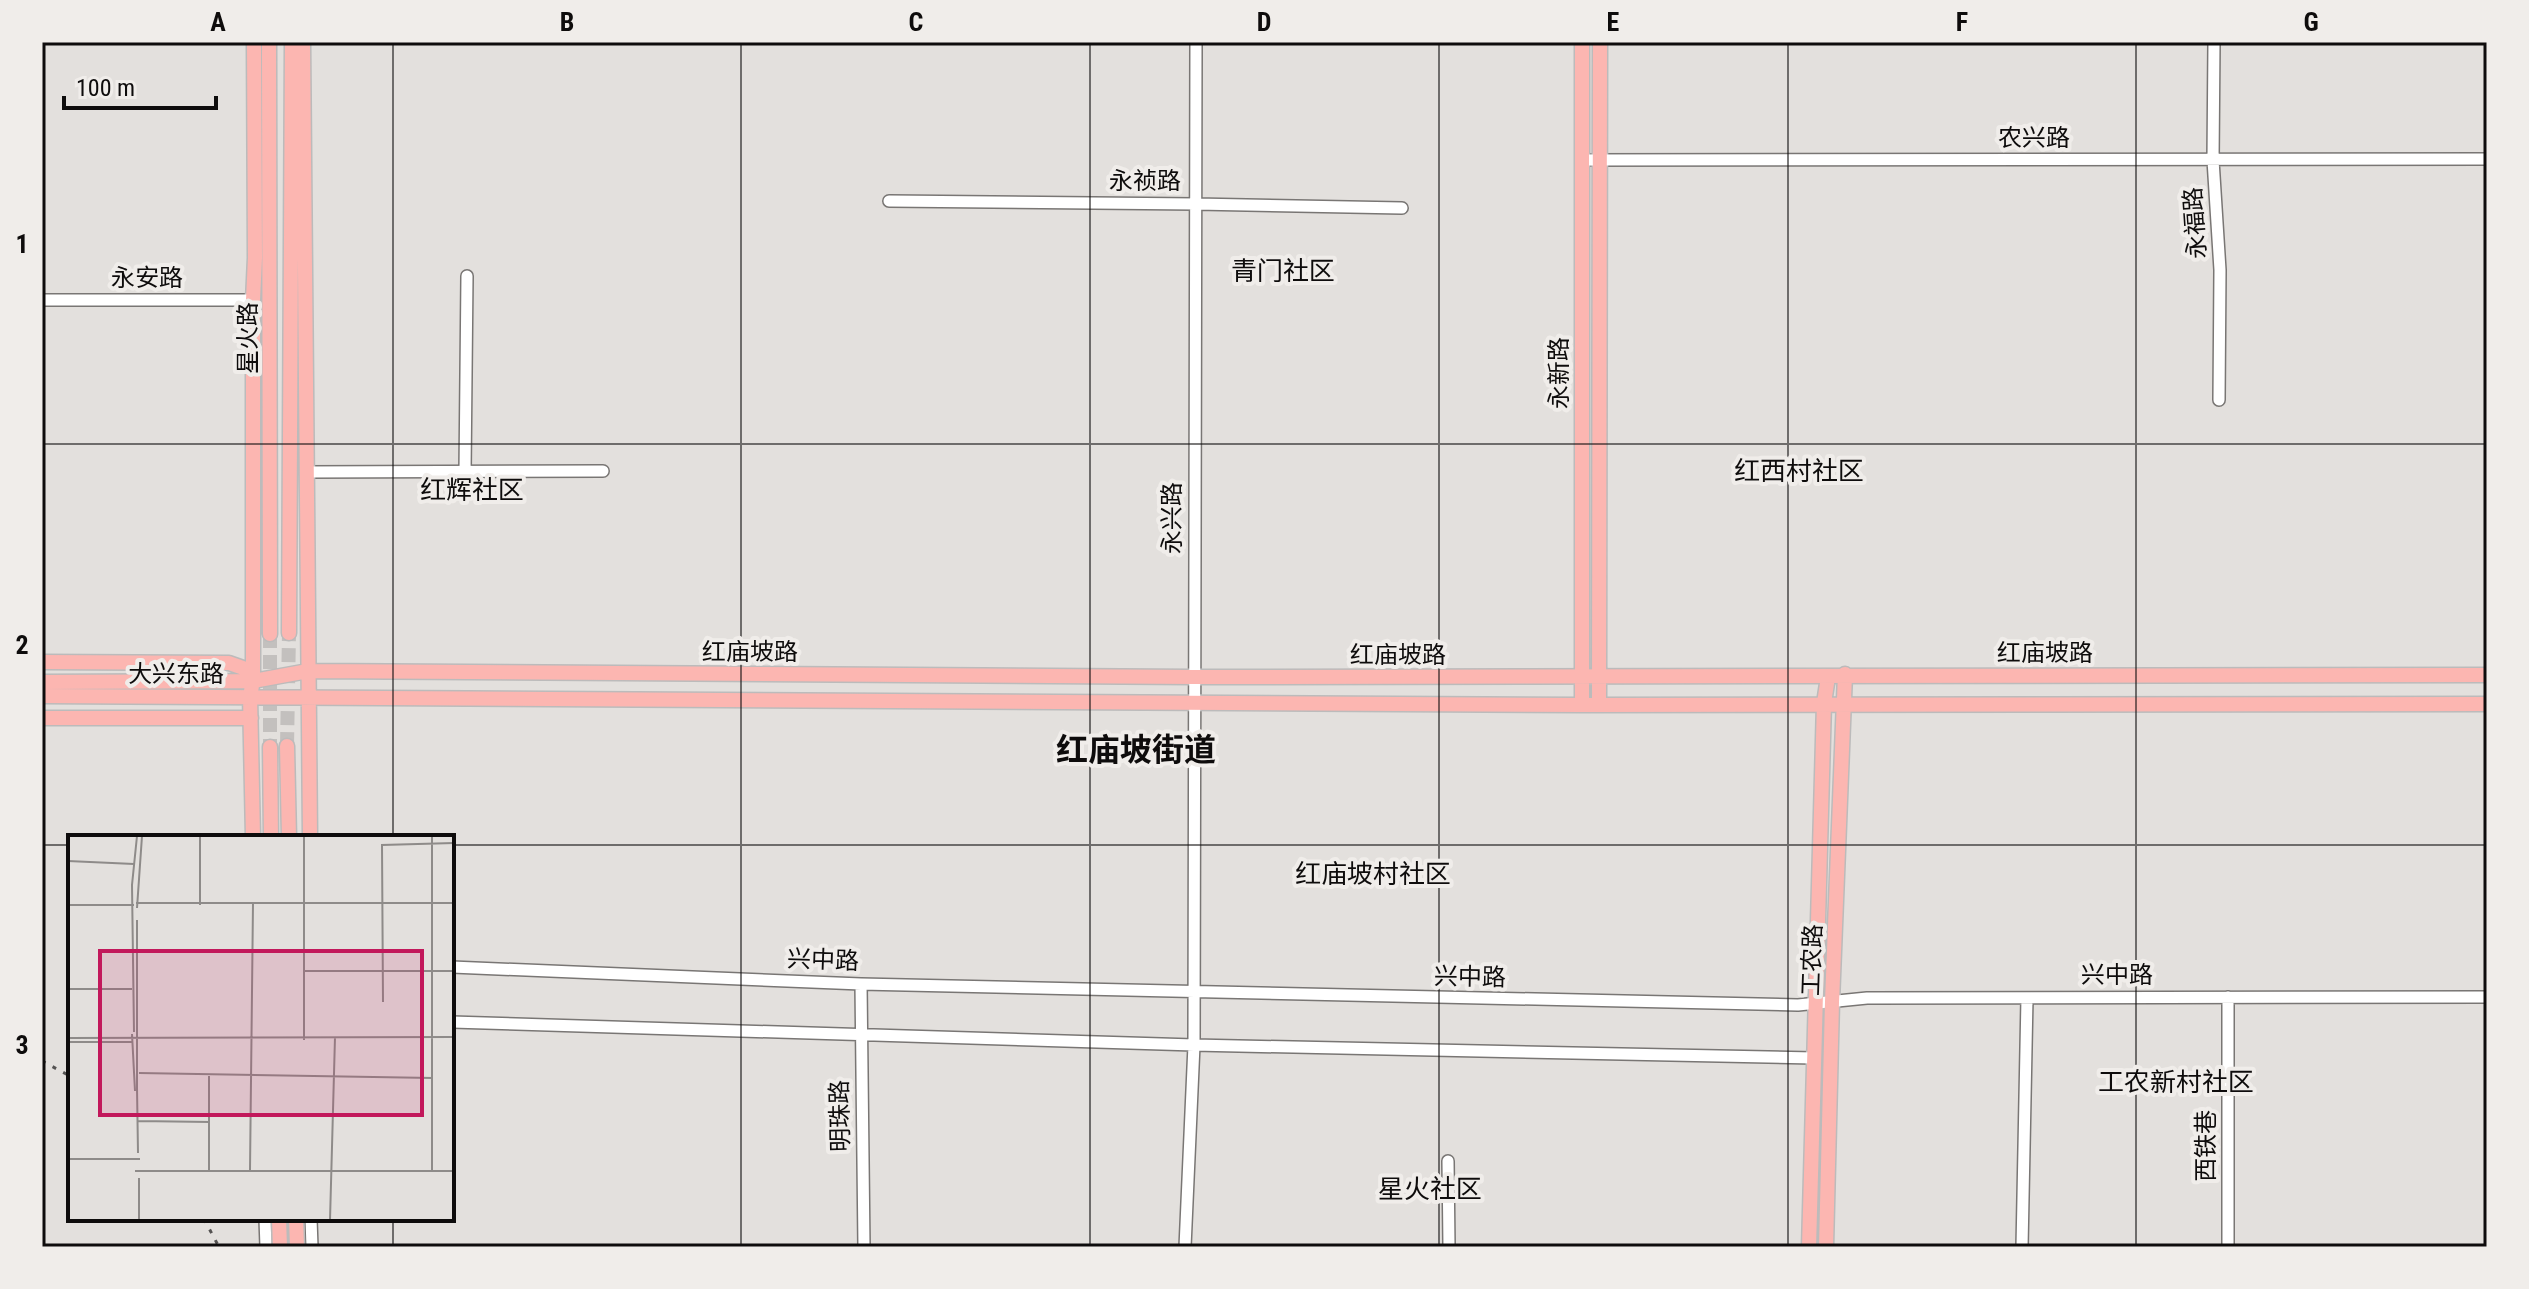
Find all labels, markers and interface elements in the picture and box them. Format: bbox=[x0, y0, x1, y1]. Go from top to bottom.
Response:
text: A bbox=[210, 7, 226, 37]
text: B bbox=[560, 7, 574, 37]
text: C bbox=[909, 7, 924, 37]
text: D bbox=[1257, 7, 1271, 37]
text: E bbox=[1607, 7, 1620, 37]
text: F bbox=[1956, 7, 1968, 37]
text: G bbox=[2303, 7, 2319, 37]
scale bar bbox=[64, 60, 216, 110]
text: 100 m bbox=[76, 74, 135, 102]
street label: 农兴路 bbox=[1998, 124, 2070, 152]
street label: 永祯路 bbox=[1109, 167, 1181, 195]
street label: 永福路 bbox=[2179, 186, 2211, 260]
text: 1 bbox=[15, 229, 29, 259]
district label: 青门社区 bbox=[1231, 256, 1335, 286]
street label: 永安路 bbox=[111, 264, 183, 292]
street label: 星火路 bbox=[234, 302, 262, 374]
street label: 永新路 bbox=[1545, 337, 1573, 409]
district label: 红西村社区 bbox=[1734, 456, 1864, 486]
district label: 红辉社区 bbox=[420, 475, 524, 505]
street label: 永兴路 bbox=[1158, 482, 1186, 554]
text: 2 bbox=[15, 630, 29, 660]
street label: 红庙坡路 bbox=[702, 638, 798, 666]
street label: 红庙坡路 bbox=[1997, 639, 2093, 667]
street label: 红庙坡路 bbox=[1350, 641, 1446, 669]
street label: 大兴东路 bbox=[128, 660, 224, 688]
district label: 红庙坡街道 bbox=[1056, 731, 1216, 769]
inset map bbox=[68, 835, 454, 1221]
district label: 红庙坡村社区 bbox=[1295, 859, 1451, 889]
street label: 工农路 bbox=[1797, 924, 1827, 996]
street label: 兴中路 bbox=[787, 945, 859, 975]
street label: 兴中路 bbox=[2081, 961, 2153, 989]
street label: 兴中路 bbox=[1434, 962, 1506, 992]
text: 3 bbox=[15, 1030, 29, 1060]
district label: 工农新村社区 bbox=[2098, 1067, 2254, 1097]
street label: 明珠路 bbox=[825, 1080, 855, 1152]
street label: 西铁巷 bbox=[2192, 1110, 2220, 1182]
district label: 星火社区 bbox=[1378, 1174, 1482, 1204]

